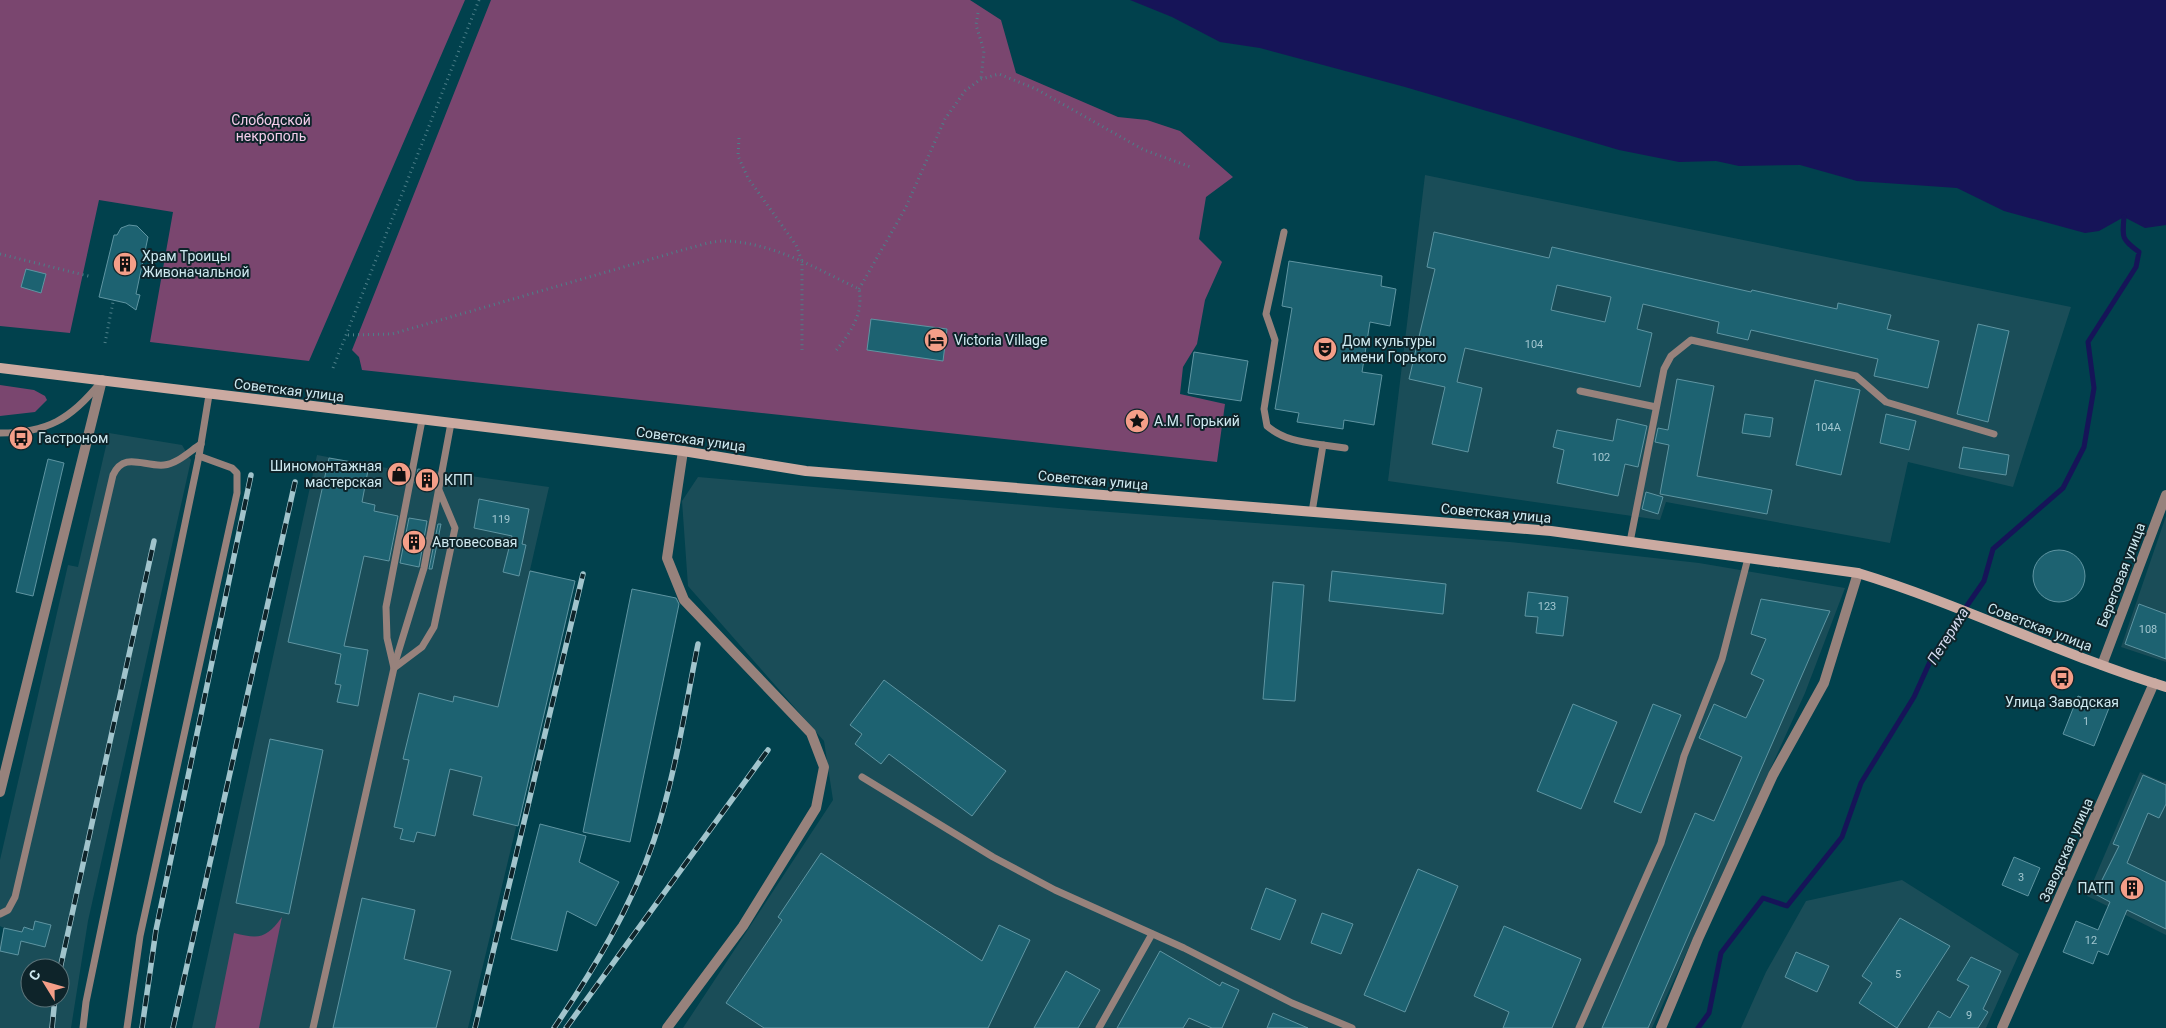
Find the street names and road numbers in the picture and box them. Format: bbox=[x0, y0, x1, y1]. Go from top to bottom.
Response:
street label: Советская улица bbox=[233, 375, 345, 405]
street label: Советская улица bbox=[635, 423, 747, 455]
street label: Советская улица bbox=[1037, 467, 1149, 493]
street label: Советская улица bbox=[1440, 500, 1552, 526]
street label: Береговая улица bbox=[2094, 521, 2148, 629]
street label: Советская улица bbox=[1985, 600, 2095, 654]
street label: Заводская улица bbox=[2036, 796, 2096, 904]

